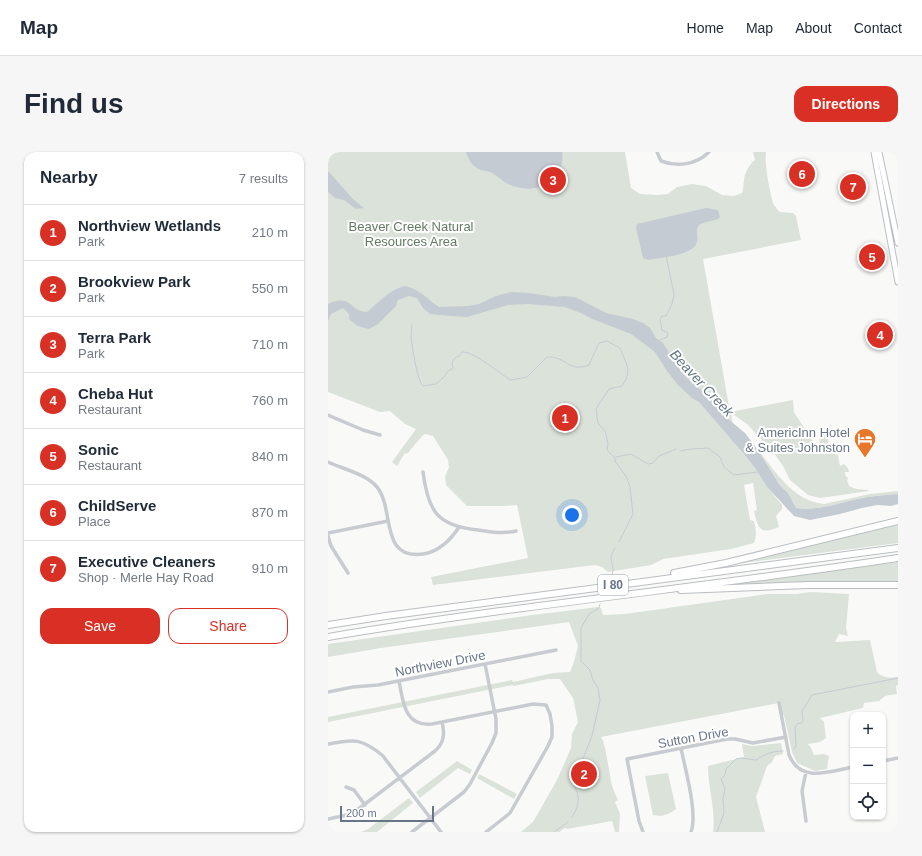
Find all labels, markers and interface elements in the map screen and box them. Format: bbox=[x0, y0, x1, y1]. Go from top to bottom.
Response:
text: Map bbox=[20, 17, 58, 38]
text: Home bbox=[687, 20, 724, 36]
text: Map bbox=[746, 20, 773, 36]
text: About bbox=[795, 20, 832, 36]
text: Contact bbox=[854, 20, 902, 36]
button: Directions bbox=[794, 86, 898, 122]
text: Find us bbox=[24, 88, 124, 119]
pin: 6 bbox=[789, 159, 815, 189]
pin: 3 bbox=[540, 165, 566, 195]
text: Nearby bbox=[40, 168, 98, 187]
text: 7 results bbox=[239, 171, 288, 186]
pin: 7 bbox=[840, 172, 866, 202]
text: Northview Wetlands bbox=[78, 217, 221, 234]
park label: Beaver Creek Natural Resources Area bbox=[349, 219, 474, 249]
text: 1 bbox=[49, 225, 57, 240]
text: 210 m bbox=[252, 225, 288, 240]
text: Park bbox=[78, 234, 105, 249]
pin: 5 bbox=[859, 242, 885, 272]
text: Brookview Park bbox=[78, 273, 191, 290]
text: 2 bbox=[49, 281, 57, 296]
text: 550 m bbox=[252, 281, 288, 296]
text: Park bbox=[78, 290, 105, 305]
pin: 4 bbox=[867, 320, 893, 350]
text: Terra Park bbox=[78, 329, 151, 346]
text: 3 bbox=[49, 337, 57, 352]
text: 710 m bbox=[252, 337, 288, 352]
text: Park bbox=[78, 346, 105, 361]
water label: Beaver Creek bbox=[667, 346, 738, 420]
text: Cheba Hut bbox=[78, 385, 153, 402]
text: 4 bbox=[49, 393, 57, 408]
text: 760 m bbox=[252, 393, 288, 408]
text: Restaurant bbox=[78, 402, 142, 417]
pin: 1 bbox=[552, 403, 578, 433]
place label: AmericInn Hotel & Suites Johnston bbox=[745, 425, 850, 455]
hotel icon: AmericInn Hotel & Suites Johnston bbox=[852, 426, 878, 459]
text: Sonic bbox=[78, 441, 119, 458]
text: 5 bbox=[49, 449, 57, 464]
text: 840 m bbox=[252, 449, 288, 464]
text: Restaurant bbox=[78, 458, 142, 473]
text: ChildServe bbox=[78, 497, 156, 514]
text: 6 bbox=[49, 505, 57, 520]
text: 870 m bbox=[252, 505, 288, 520]
your location bbox=[562, 505, 582, 525]
text: Place bbox=[78, 514, 111, 529]
text: Executive Cleaners bbox=[78, 553, 216, 570]
text: 7 bbox=[49, 561, 57, 576]
text: 910 m bbox=[252, 561, 288, 576]
text: Shop · Merle Hay Road bbox=[78, 570, 214, 585]
road number: I 80 bbox=[598, 575, 628, 595]
button: Save bbox=[40, 608, 160, 644]
button: Share bbox=[168, 608, 288, 644]
street label: Northview Drive bbox=[394, 647, 487, 680]
map controls bbox=[850, 712, 886, 820]
button: + bbox=[850, 712, 886, 748]
street label: Sutton Drive bbox=[657, 724, 730, 751]
button: − bbox=[850, 748, 886, 784]
pin: 2 bbox=[571, 759, 597, 789]
button: locate bbox=[850, 784, 886, 820]
scale bar bbox=[340, 804, 434, 823]
text: 200 m bbox=[346, 807, 377, 819]

